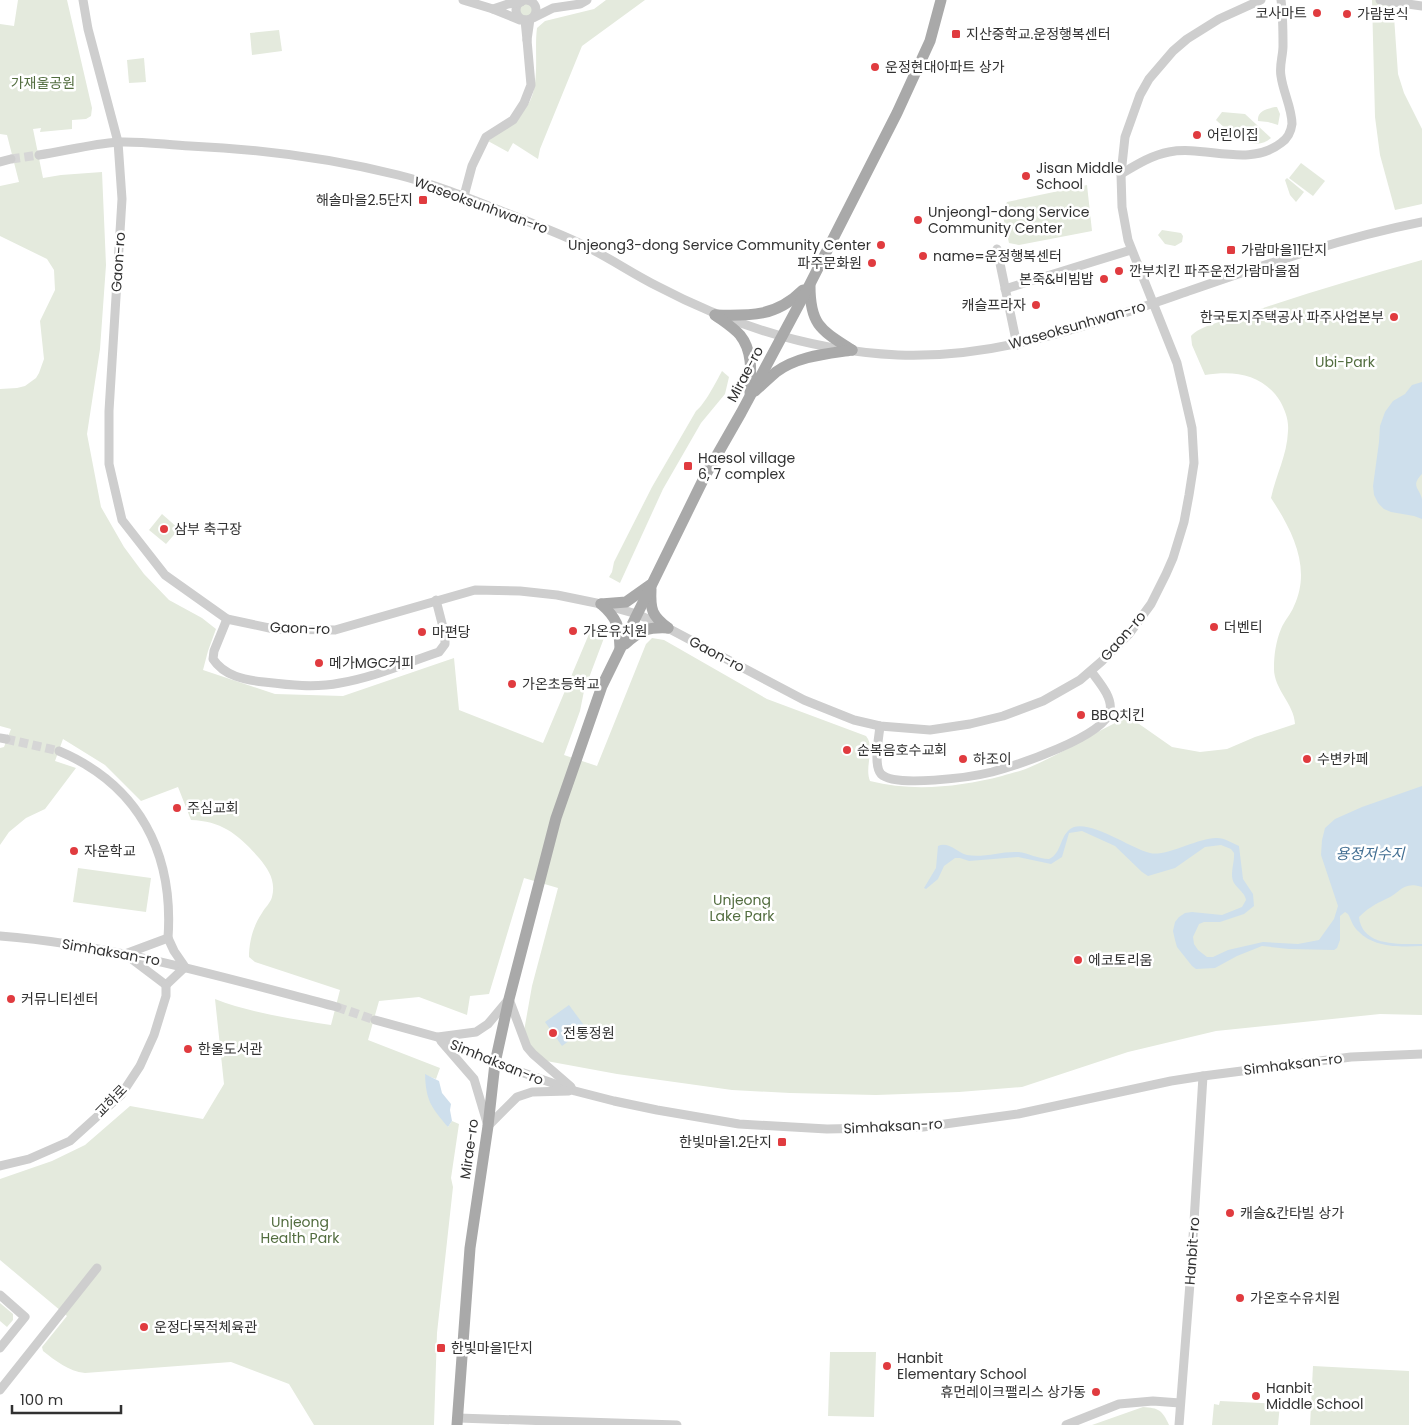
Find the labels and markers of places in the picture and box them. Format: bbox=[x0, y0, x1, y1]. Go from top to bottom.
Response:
place label: 코사마트 bbox=[1255, 3, 1307, 23]
place label: 가람분식 bbox=[1357, 4, 1409, 24]
marker: 코사마트 bbox=[1311, 7, 1323, 19]
marker: 가람분식 bbox=[1341, 8, 1353, 20]
place label: 지산중학교.운정행복센터 bbox=[966, 24, 1111, 44]
marker: 지산중학교.운정행복센터 bbox=[950, 28, 962, 40]
place label: 운정현대아파트 상가 bbox=[885, 57, 1005, 77]
marker: 운정현대아파트 상가 bbox=[869, 61, 881, 73]
place label: 어린이집 bbox=[1207, 125, 1259, 145]
marker: 어린이집 bbox=[1191, 129, 1203, 141]
place label: Jisan Middle School bbox=[1036, 158, 1123, 194]
marker: Jisan Middle School bbox=[1020, 170, 1032, 182]
place label: 해솔마을2.5단지 bbox=[316, 190, 413, 210]
marker: 해솔마을2.5단지 bbox=[417, 194, 429, 206]
place label: Unjeong1-dong Service Community Center bbox=[928, 202, 1090, 238]
marker: Unjeong1-dong Service Community Center bbox=[912, 214, 924, 226]
place label: Unjeong3-dong Service Community Center bbox=[568, 235, 871, 255]
marker: Unjeong3-dong Service Community Center bbox=[875, 239, 887, 251]
place label: 가람마을11단지 bbox=[1241, 240, 1327, 260]
marker: 가람마을11단지 bbox=[1225, 244, 1237, 256]
place label: name=운정행복센터 bbox=[933, 246, 1062, 266]
marker: name=운정행복센터 bbox=[917, 250, 929, 262]
place label: 파주문화원 bbox=[798, 253, 862, 273]
marker: 파주문화원 bbox=[866, 257, 878, 269]
place label: 깐부치킨 파주운전가람마을점 bbox=[1129, 261, 1300, 281]
marker: 깐부치킨 파주운전가람마을점 bbox=[1113, 265, 1125, 277]
place label: 본죽&비빔밥 bbox=[1019, 269, 1094, 289]
marker: 본죽&비빔밥 bbox=[1098, 273, 1110, 285]
place label: 캐슬프라자 bbox=[962, 295, 1026, 315]
marker: 캐슬프라자 bbox=[1030, 299, 1042, 311]
place label: 한국토지주택공사 파주사업본부 bbox=[1200, 307, 1384, 327]
marker: 한국토지주택공사 파주사업본부 bbox=[1388, 311, 1400, 323]
place label: Haesol village 6, 7 complex bbox=[698, 448, 795, 484]
marker: Haesol village 6, 7 complex bbox=[682, 460, 694, 472]
place label: 삼부 축구장 bbox=[174, 519, 242, 539]
marker: 삼부 축구장 bbox=[158, 523, 170, 535]
place label: 더벤티 bbox=[1224, 617, 1263, 637]
place label: 가온유치원 bbox=[583, 621, 647, 641]
marker: 더벤티 bbox=[1208, 621, 1220, 633]
place label: 마편당 bbox=[432, 622, 471, 642]
marker: 가온유치원 bbox=[567, 625, 579, 637]
marker: 마편당 bbox=[416, 626, 428, 638]
place label: 메가MGC커피 bbox=[329, 653, 414, 673]
marker: 메가MGC커피 bbox=[313, 657, 325, 669]
place label: 가온초등학교 bbox=[522, 674, 599, 694]
marker: 가온초등학교 bbox=[506, 678, 518, 690]
place label: BBQ치킨 bbox=[1091, 705, 1145, 725]
marker: BBQ치킨 bbox=[1075, 709, 1087, 721]
place label: 순복음호수교회 bbox=[857, 740, 947, 760]
marker: 순복음호수교회 bbox=[841, 744, 853, 756]
place label: 하조이 bbox=[973, 749, 1012, 769]
place label: 수변카페 bbox=[1317, 749, 1369, 769]
marker: 하조이 bbox=[957, 753, 969, 765]
marker: 수변카페 bbox=[1301, 753, 1313, 765]
place label: 주심교회 bbox=[187, 798, 239, 818]
marker: 주심교회 bbox=[171, 802, 183, 814]
place label: 자운학교 bbox=[84, 841, 136, 861]
marker: 자운학교 bbox=[68, 845, 80, 857]
place label: 에코토리움 bbox=[1088, 950, 1153, 970]
marker: 에코토리움 bbox=[1072, 954, 1084, 966]
place label: 커뮤니티센터 bbox=[21, 989, 98, 1009]
marker: 커뮤니티센터 bbox=[5, 993, 17, 1005]
place label: 전통정원 bbox=[563, 1023, 615, 1043]
marker: 전통정원 bbox=[547, 1027, 559, 1039]
place label: 한울도서관 bbox=[198, 1039, 263, 1059]
marker: 한울도서관 bbox=[182, 1043, 194, 1055]
place label: 한빛마을1.2단지 bbox=[679, 1132, 772, 1152]
marker: 한빛마을1.2단지 bbox=[776, 1136, 788, 1148]
place label: 캐슬&칸타빌 상가 bbox=[1240, 1203, 1344, 1223]
marker: 캐슬&칸타빌 상가 bbox=[1224, 1207, 1236, 1219]
place label: 가온호수유치원 bbox=[1250, 1288, 1340, 1308]
marker: 가온호수유치원 bbox=[1234, 1292, 1246, 1304]
place label: 운정다목적체육관 bbox=[154, 1317, 257, 1337]
marker: 운정다목적체육관 bbox=[138, 1321, 150, 1333]
place label: 한빛마을1단지 bbox=[451, 1338, 533, 1358]
marker: 한빛마을1단지 bbox=[435, 1342, 447, 1354]
place label: Hanbit Elementary School bbox=[897, 1348, 1027, 1384]
marker: Hanbit Elementary School bbox=[881, 1360, 893, 1372]
place label: Hanbit Middle School bbox=[1266, 1378, 1363, 1414]
place label: 휴먼레이크팰리스 상가동 bbox=[941, 1382, 1086, 1402]
marker: 휴먼레이크팰리스 상가동 bbox=[1090, 1386, 1102, 1398]
marker: Hanbit Middle School bbox=[1250, 1390, 1262, 1402]

